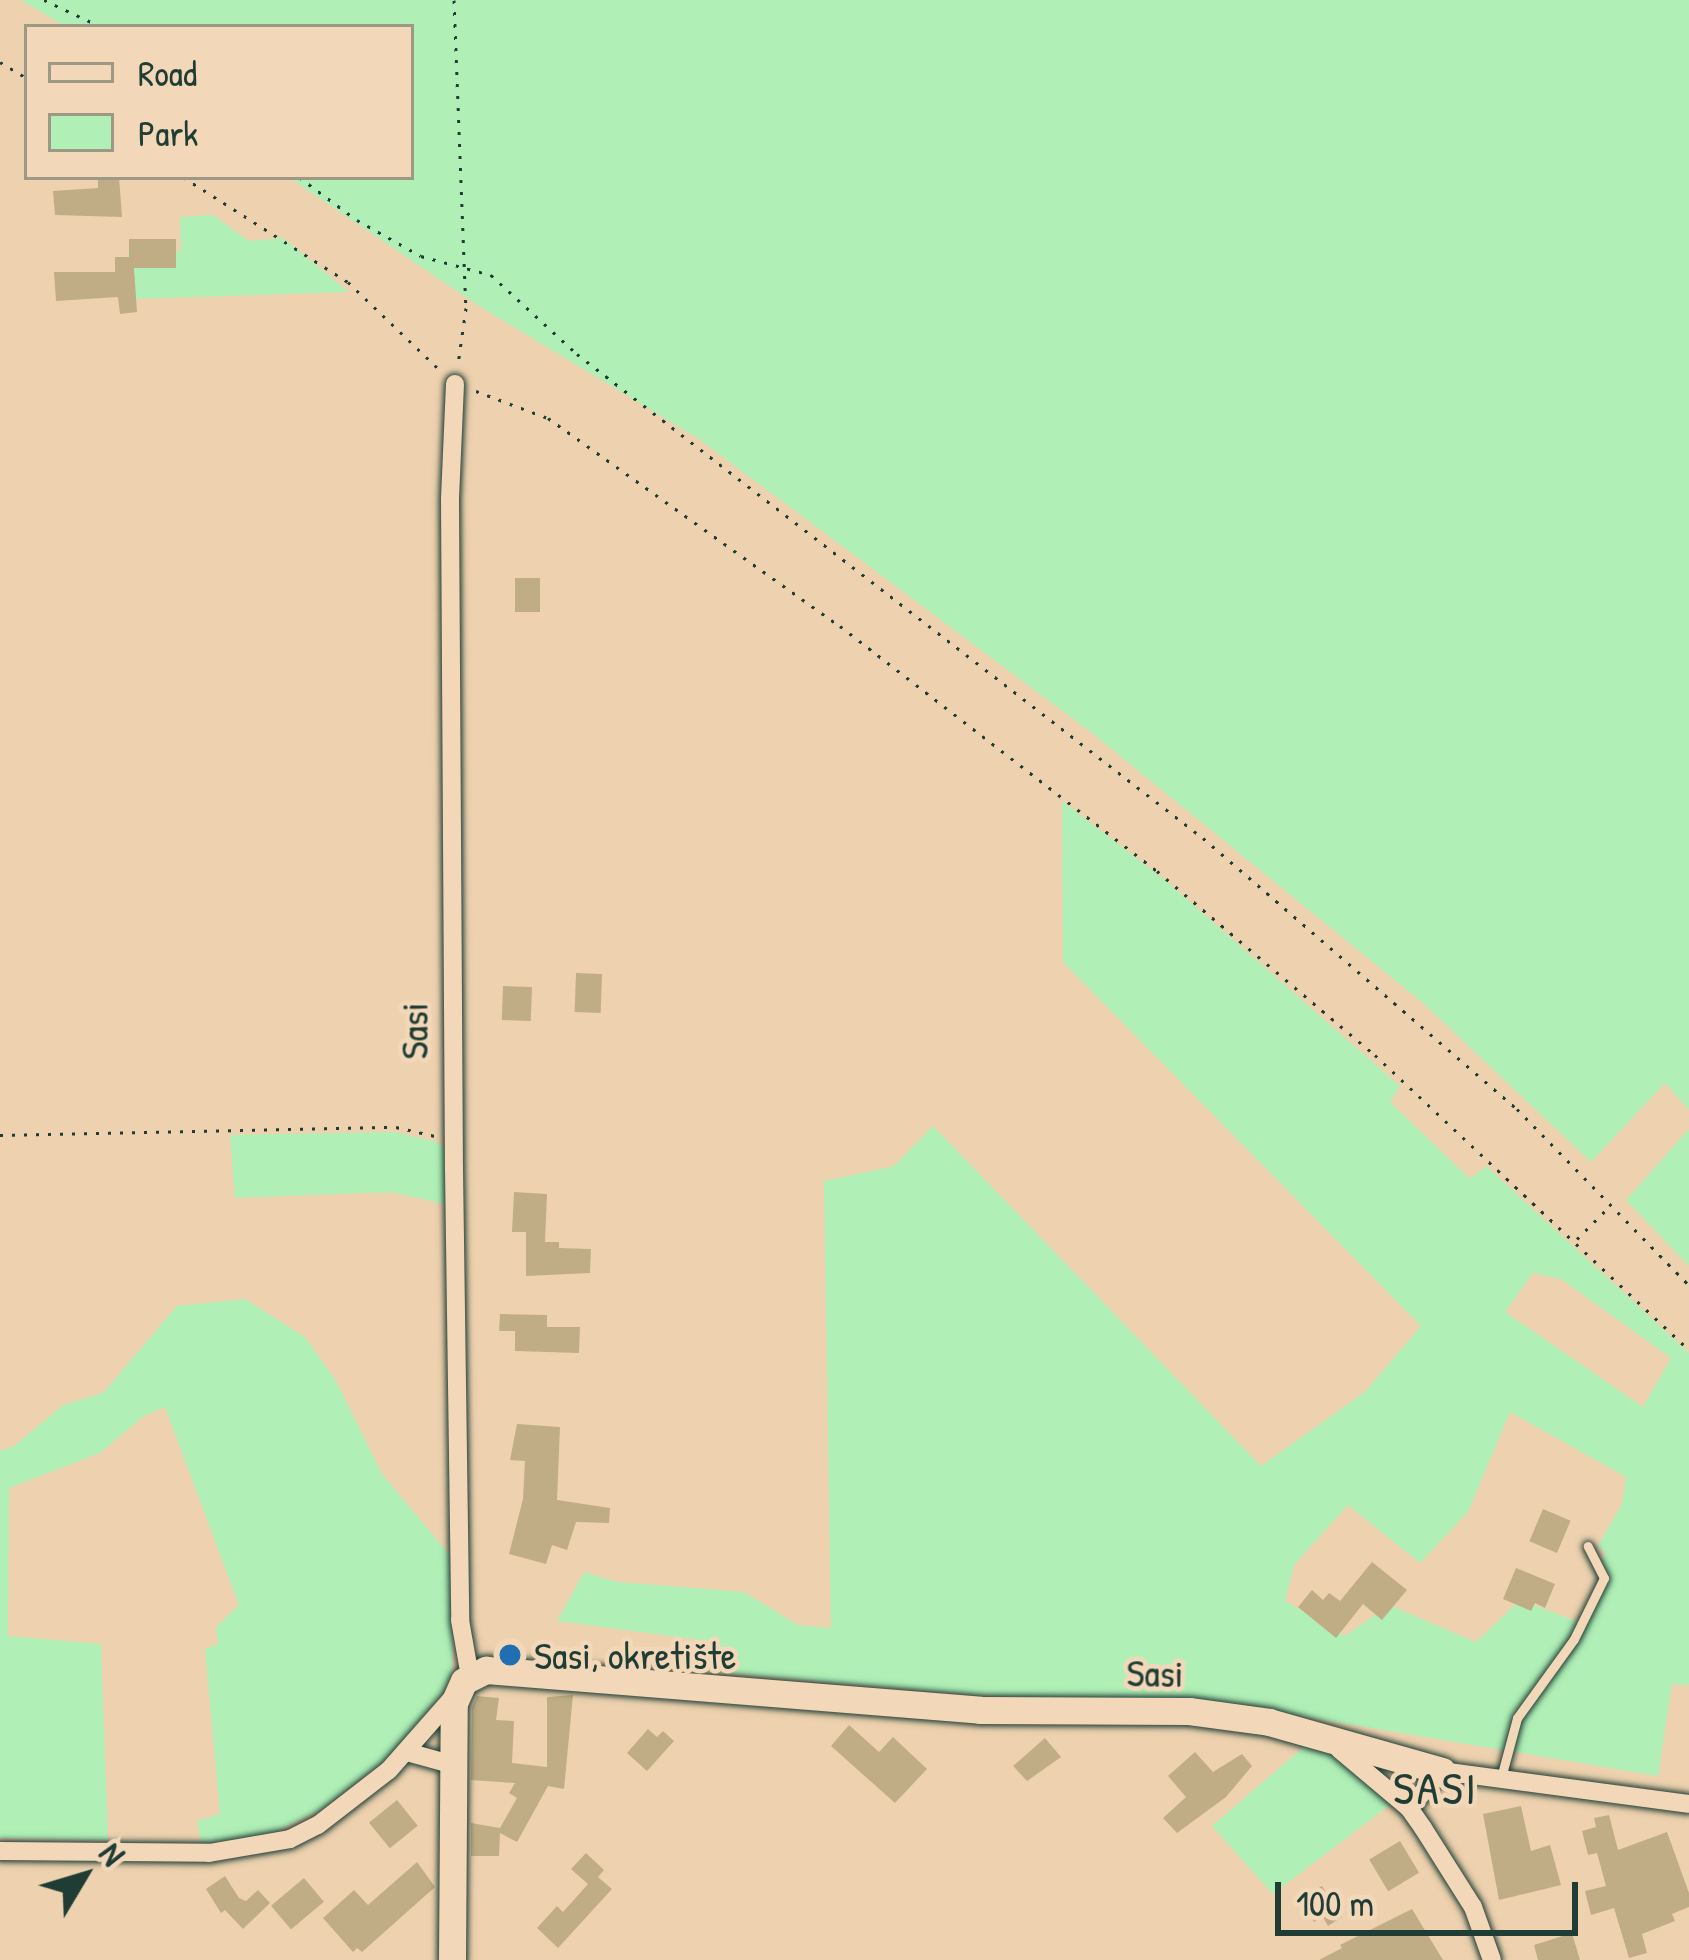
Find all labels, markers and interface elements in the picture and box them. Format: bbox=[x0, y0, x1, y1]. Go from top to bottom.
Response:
legend bbox=[24, 24, 414, 180]
text: Road bbox=[138, 48, 197, 97]
text: Park bbox=[138, 108, 198, 157]
street label: Sasi bbox=[391, 1003, 437, 1059]
place label: Sasi, okretište bbox=[534, 1632, 736, 1678]
marker: Sasi, okretište bbox=[497, 1642, 523, 1668]
street label: Sasi bbox=[1126, 1649, 1184, 1697]
district label: SASI bbox=[1393, 1761, 1479, 1815]
north arrow bbox=[24, 1816, 144, 1936]
text: N bbox=[90, 1833, 135, 1874]
scale bar bbox=[1281, 1858, 1584, 1932]
text: 100 m bbox=[1296, 1878, 1374, 1927]

